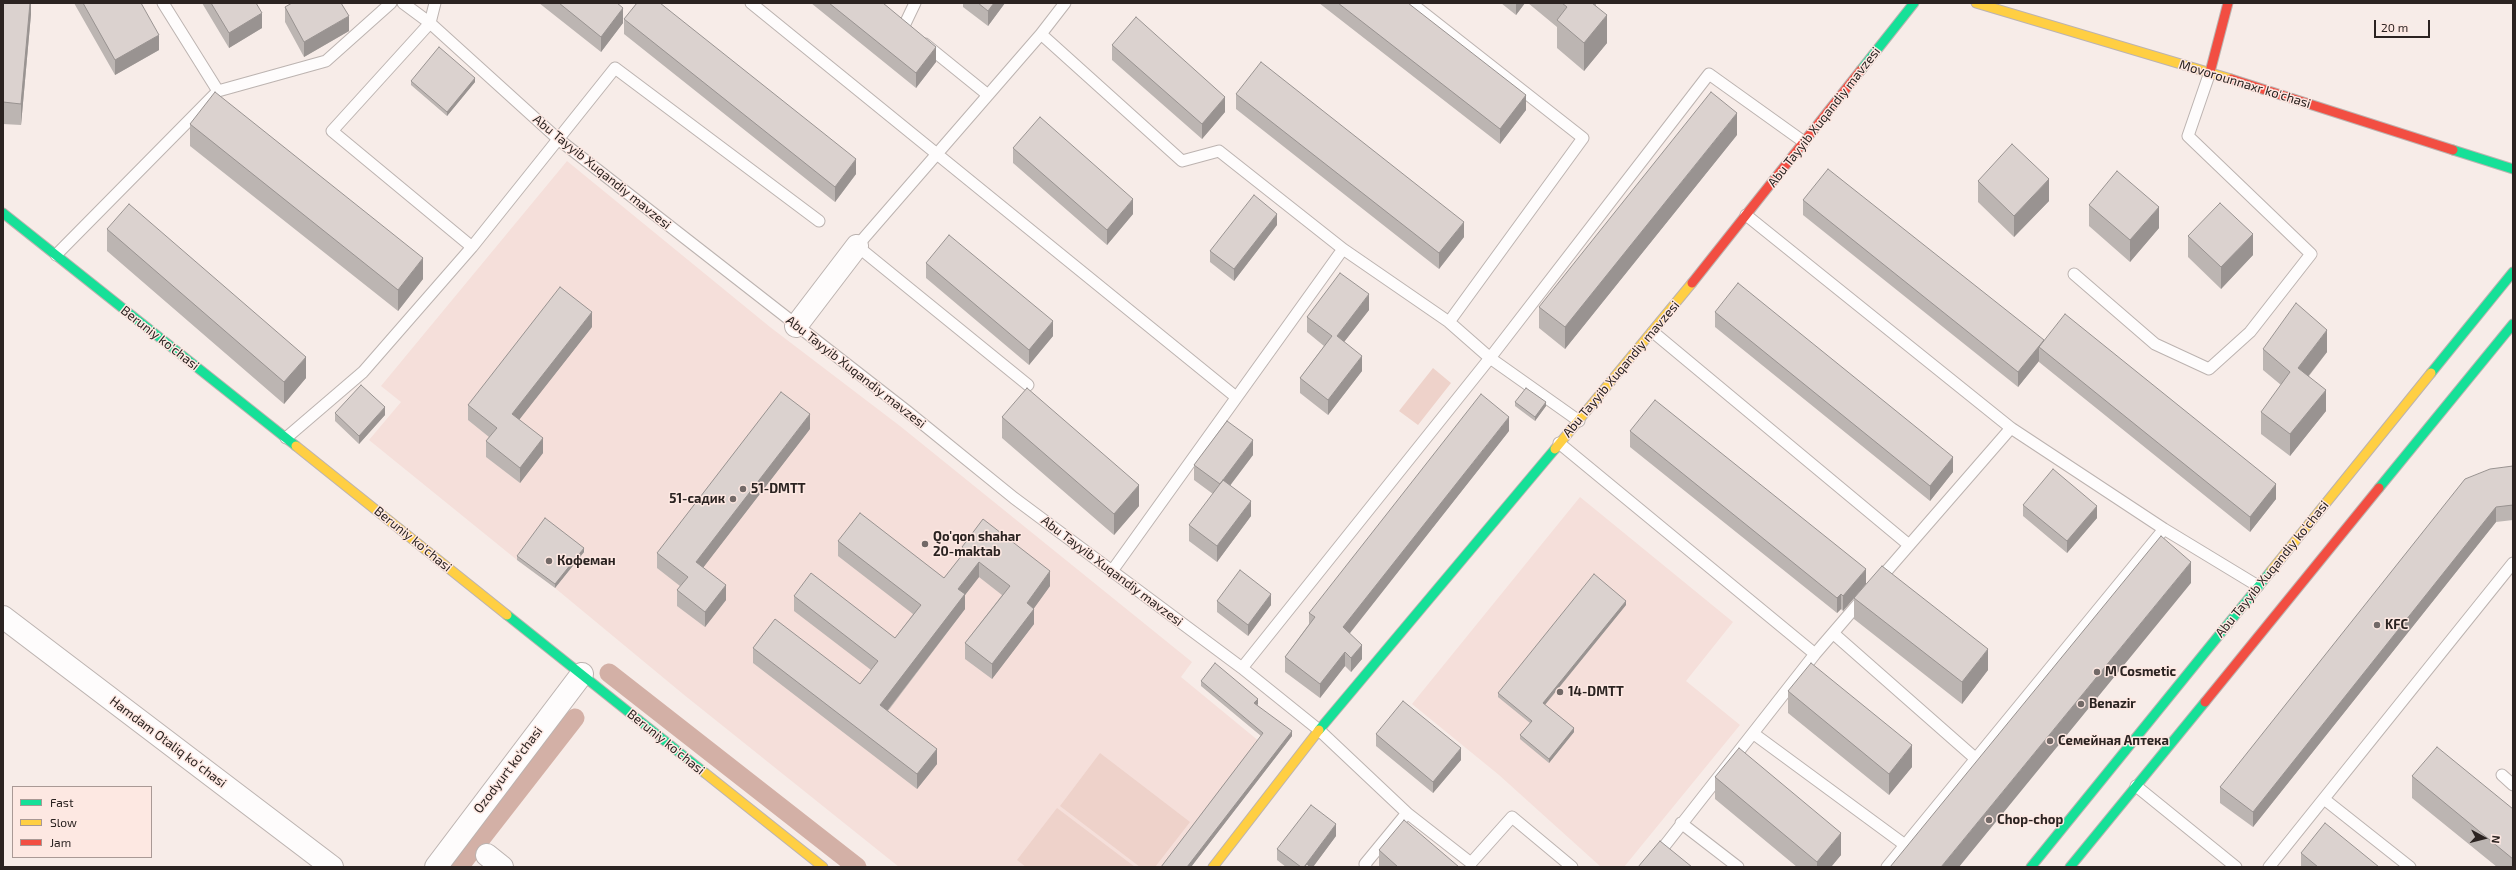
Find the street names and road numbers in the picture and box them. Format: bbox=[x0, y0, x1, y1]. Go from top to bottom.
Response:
street label: Abu Tayyib Xuqandiy mavzesi bbox=[1765, 44, 1883, 190]
street label: Movorounnaxr ko'chasi bbox=[2177, 57, 2313, 111]
street label: Abu Tayyib Xuqandiy mavzesi bbox=[530, 111, 674, 233]
street label: Abu Tayyib Xuqandiy mavzesi bbox=[1559, 298, 1683, 440]
street label: Beruniy ko'chasi bbox=[118, 303, 202, 373]
street label: Abu Tayyib Xuqandiy mavzesi bbox=[783, 313, 929, 431]
street label: Abu Tayyib Xuqandiy ko'chasi bbox=[2212, 498, 2332, 640]
street label: Beruniy ko'chasi bbox=[371, 503, 455, 575]
street label: Abu Tayyib Xuqandiy mavzesi bbox=[1038, 513, 1186, 629]
street label: Hamdam Otaliq koʻchasi bbox=[107, 693, 229, 791]
street label: Beruniy ko'chasi bbox=[624, 706, 708, 778]
street label: Ozodyurt ko'chasi bbox=[470, 724, 546, 816]

